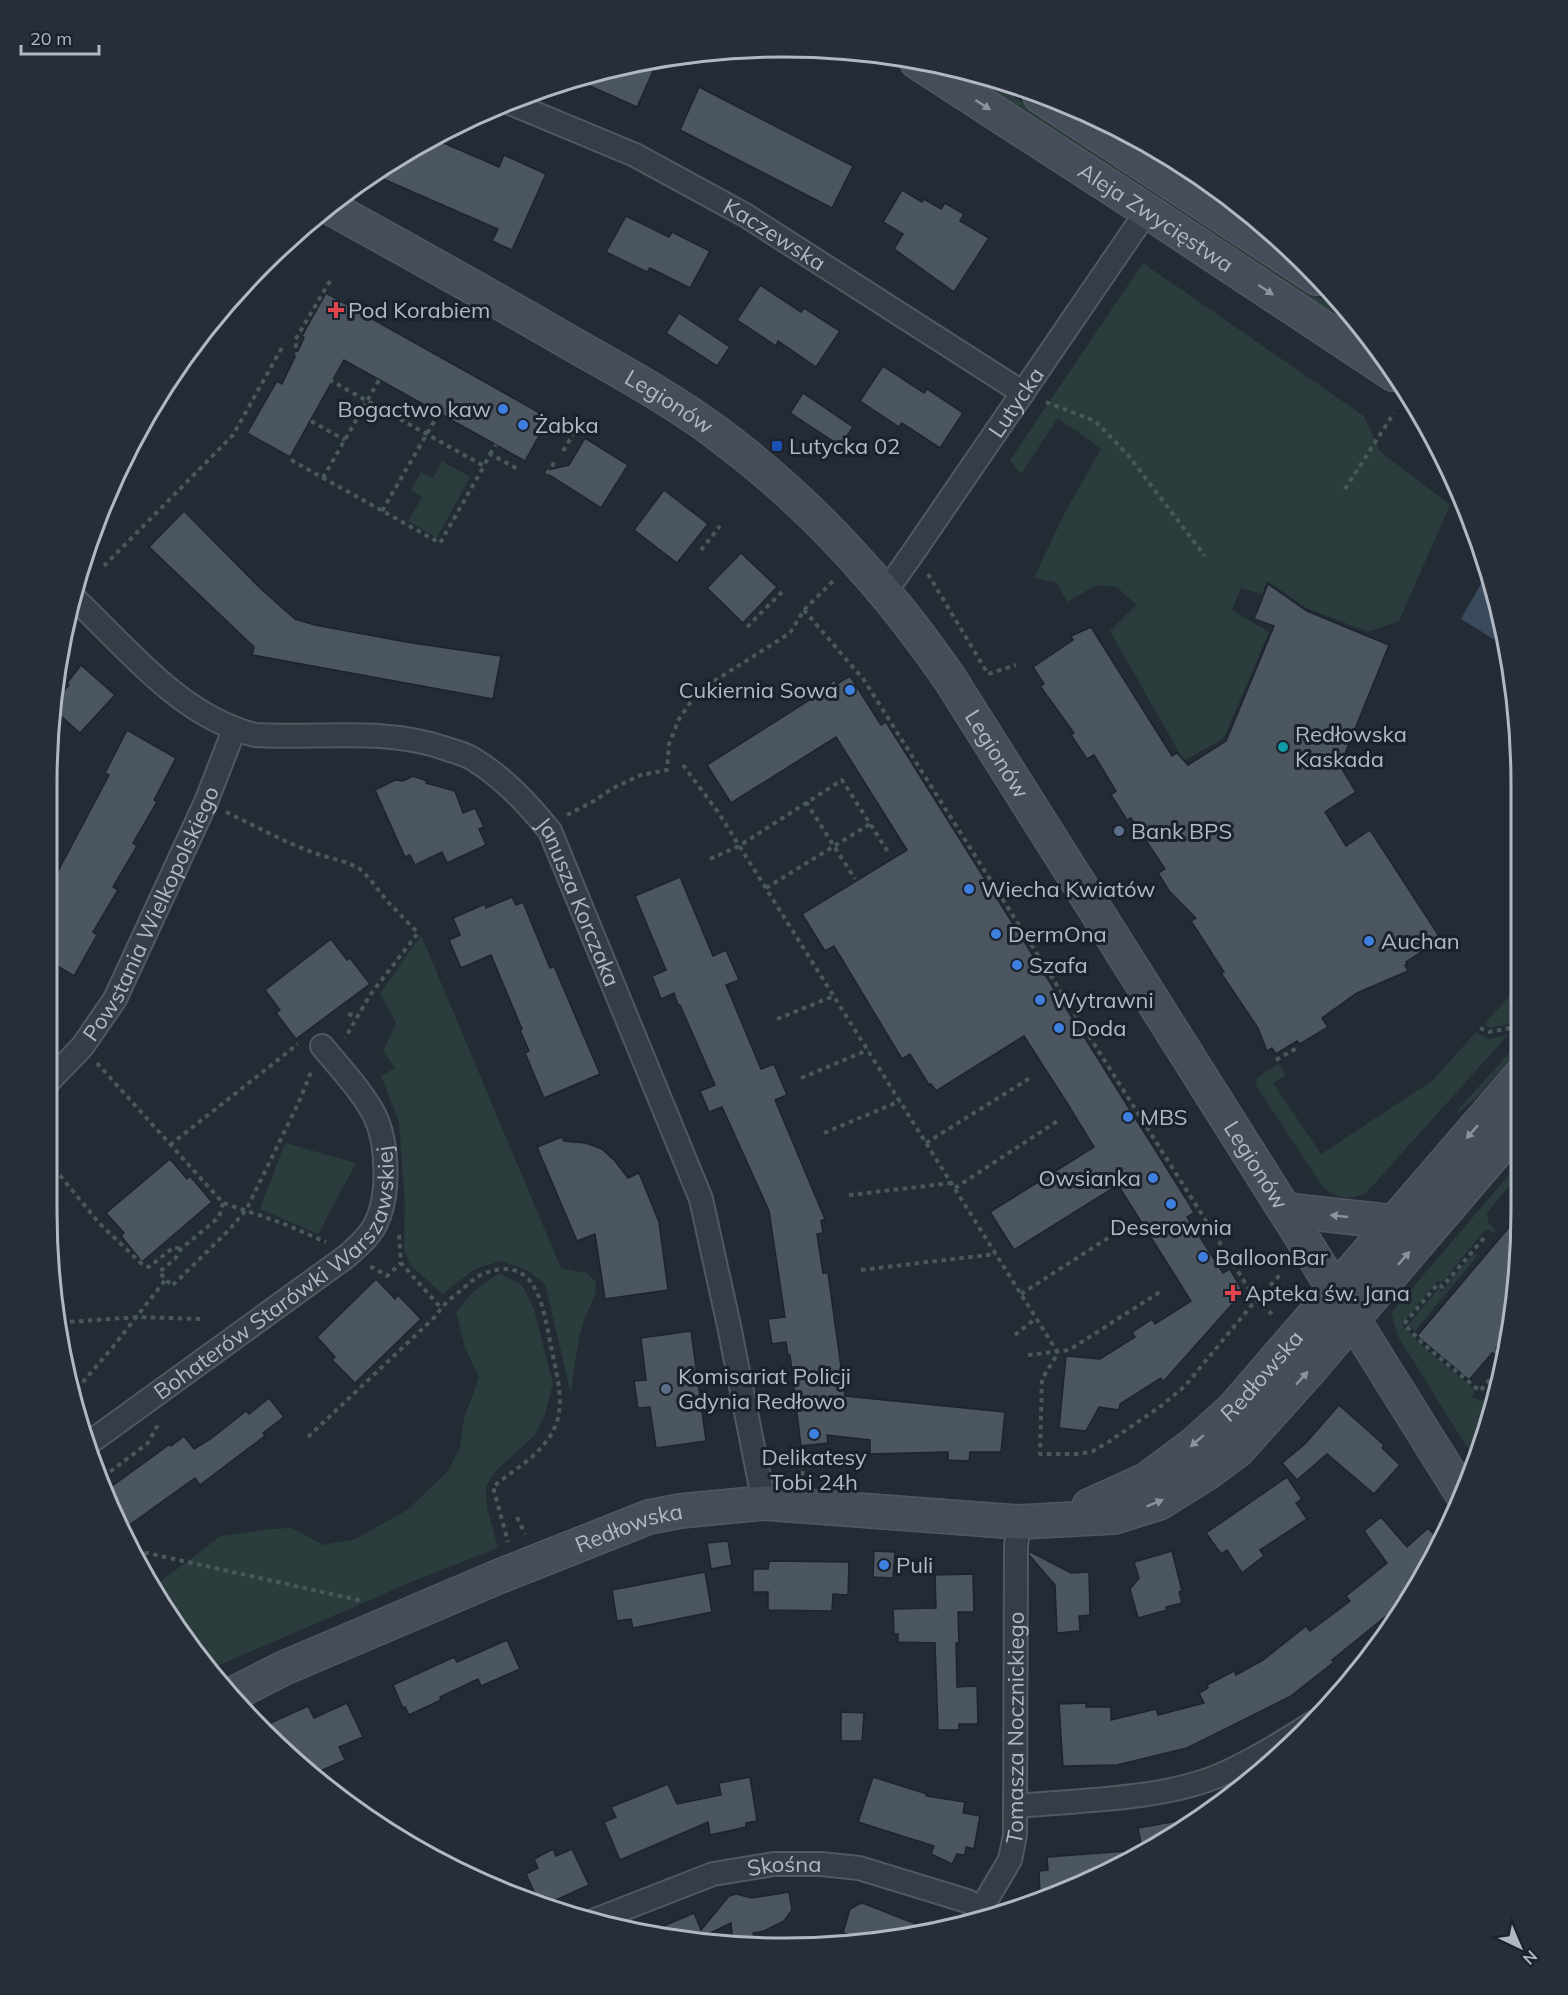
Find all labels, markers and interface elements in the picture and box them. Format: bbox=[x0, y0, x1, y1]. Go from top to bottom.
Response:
scale bar bbox=[21, 18, 99, 56]
text: 20 m bbox=[30, 27, 72, 50]
one-way arrow bbox=[975, 99, 991, 111]
street label: Aleja Zwycięstwa bbox=[1073, 156, 1239, 278]
street label: Kaczewska bbox=[719, 192, 831, 277]
one-way arrow bbox=[1257, 284, 1274, 295]
place label: Pod Korabiem bbox=[348, 296, 490, 324]
marker: Pod Korabiem bbox=[329, 303, 343, 317]
street label: Lutycka bbox=[982, 362, 1050, 443]
street label: Legionów bbox=[620, 363, 719, 440]
place label: Bogactwo kaw bbox=[338, 395, 491, 423]
marker: Bogactwo kaw bbox=[496, 402, 510, 416]
place label: Żabka bbox=[535, 411, 599, 439]
marker: Żabka bbox=[516, 418, 530, 432]
place label: Lutycka 02 bbox=[789, 432, 900, 460]
marker: Lutycka 02 bbox=[770, 439, 784, 453]
place label: Cukiernia Sowa bbox=[679, 676, 838, 704]
marker: Cukiernia Sowa bbox=[843, 683, 857, 697]
street label: Legionów bbox=[959, 704, 1035, 803]
place label: Redłowska Kaskada bbox=[1295, 720, 1407, 773]
marker: Redłowska Kaskada bbox=[1276, 740, 1290, 754]
street label: Powstania Wielkopolskiego bbox=[76, 782, 225, 1046]
street label: Janusza Korczaka bbox=[530, 811, 626, 991]
place label: Bank BPS bbox=[1131, 817, 1232, 845]
marker: Bank BPS bbox=[1112, 824, 1126, 838]
place label: Wiecha Kwiatów bbox=[981, 875, 1155, 903]
marker: Wiecha Kwiatów bbox=[962, 882, 976, 896]
place label: DermOna bbox=[1008, 920, 1107, 948]
marker: DermOna bbox=[989, 927, 1003, 941]
place label: Auchan bbox=[1381, 927, 1460, 955]
marker: Auchan bbox=[1362, 934, 1376, 948]
place label: Szafa bbox=[1029, 951, 1088, 979]
marker: Szafa bbox=[1010, 958, 1024, 972]
place label: Wytrawni bbox=[1052, 986, 1154, 1014]
marker: Wytrawni bbox=[1033, 993, 1047, 1007]
place label: Doda bbox=[1071, 1014, 1126, 1042]
marker: Doda bbox=[1052, 1021, 1066, 1035]
place label: MBS bbox=[1140, 1103, 1188, 1131]
marker: MBS bbox=[1121, 1110, 1135, 1124]
street label: Legionów bbox=[1218, 1115, 1295, 1214]
one-way arrow bbox=[1466, 1124, 1479, 1139]
street label: Bohaterów Starówki Warszawskiej bbox=[148, 1144, 400, 1406]
place label: Owsianka bbox=[1038, 1164, 1141, 1192]
marker: Owsianka bbox=[1146, 1171, 1160, 1185]
marker: Deserownia bbox=[1164, 1197, 1178, 1211]
one-way arrow bbox=[1330, 1211, 1349, 1221]
place label: Deserownia bbox=[1110, 1213, 1232, 1241]
place label: BalloonBar bbox=[1215, 1243, 1328, 1271]
marker: BalloonBar bbox=[1196, 1250, 1210, 1264]
one-way arrow bbox=[1397, 1251, 1410, 1266]
place label: Apteka św. Jana bbox=[1245, 1279, 1410, 1307]
marker: Apteka św. Jana bbox=[1226, 1286, 1240, 1300]
street label: Redłowska bbox=[1215, 1324, 1309, 1427]
place label: Komisariat Policji Gdynia Redłowo bbox=[678, 1362, 851, 1415]
one-way arrow bbox=[1295, 1371, 1308, 1386]
marker: Komisariat Policji Gdynia Redłowo bbox=[659, 1382, 673, 1396]
marker: Delikatesy Tobi 24h bbox=[807, 1427, 821, 1441]
one-way arrow bbox=[1189, 1435, 1205, 1448]
place label: Delikatesy Tobi 24h bbox=[761, 1443, 867, 1496]
street label: Redłowska bbox=[571, 1497, 685, 1559]
one-way arrow bbox=[1147, 1498, 1165, 1508]
place label: Puli bbox=[896, 1551, 933, 1579]
marker: Puli bbox=[877, 1558, 891, 1572]
street label: Tomasza Nocznickiego bbox=[999, 1612, 1030, 1847]
street label: Skośna bbox=[745, 1850, 821, 1882]
north arrow bbox=[1490, 1917, 1550, 1977]
text: N bbox=[1519, 1946, 1542, 1969]

